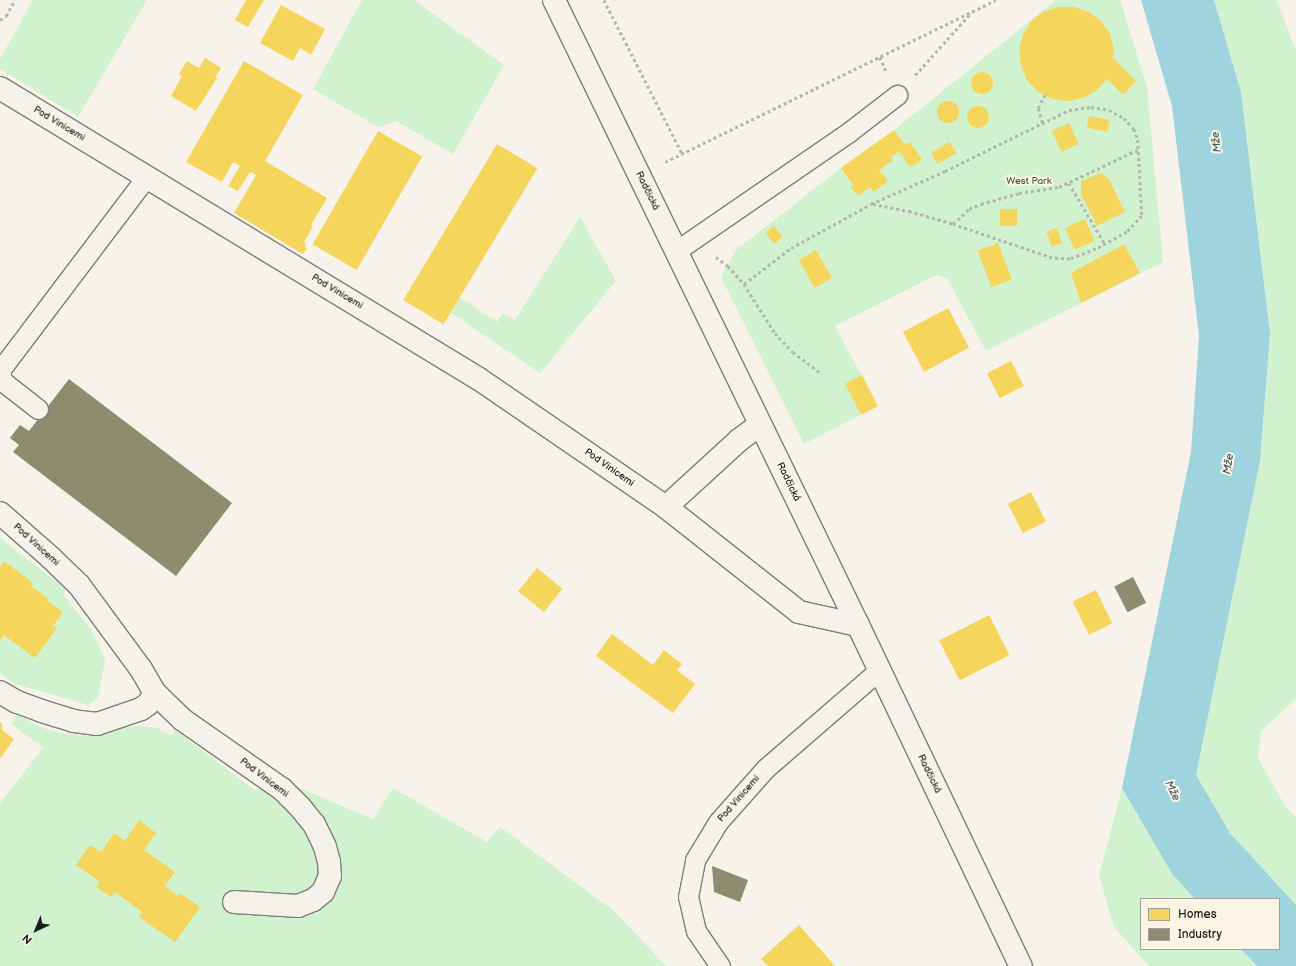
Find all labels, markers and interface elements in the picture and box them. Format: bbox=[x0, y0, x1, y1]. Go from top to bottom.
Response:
street label: Pod Vinicemi bbox=[31, 104, 87, 144]
water label: Mže bbox=[1209, 131, 1225, 153]
street label: Radčická bbox=[632, 170, 662, 212]
park label: West Park bbox=[1006, 176, 1052, 188]
street label: Pod Vinicemi bbox=[309, 272, 365, 312]
street label: Pod Vinicemi bbox=[582, 446, 636, 490]
water label: Mže bbox=[1221, 453, 1237, 475]
street label: Radčická bbox=[773, 461, 803, 503]
street label: Pod Vinicemi bbox=[10, 521, 62, 569]
street label: Radčická bbox=[914, 753, 944, 795]
street label: Pod Vinicemi bbox=[237, 756, 291, 800]
street label: Pod Vinicemi bbox=[715, 773, 763, 825]
water label: Mže bbox=[1161, 779, 1183, 803]
legend bbox=[1140, 898, 1280, 950]
text: Homes bbox=[1178, 907, 1217, 922]
north arrow bbox=[16, 910, 56, 950]
text: Industry bbox=[1178, 927, 1222, 942]
text: N bbox=[20, 931, 35, 947]

